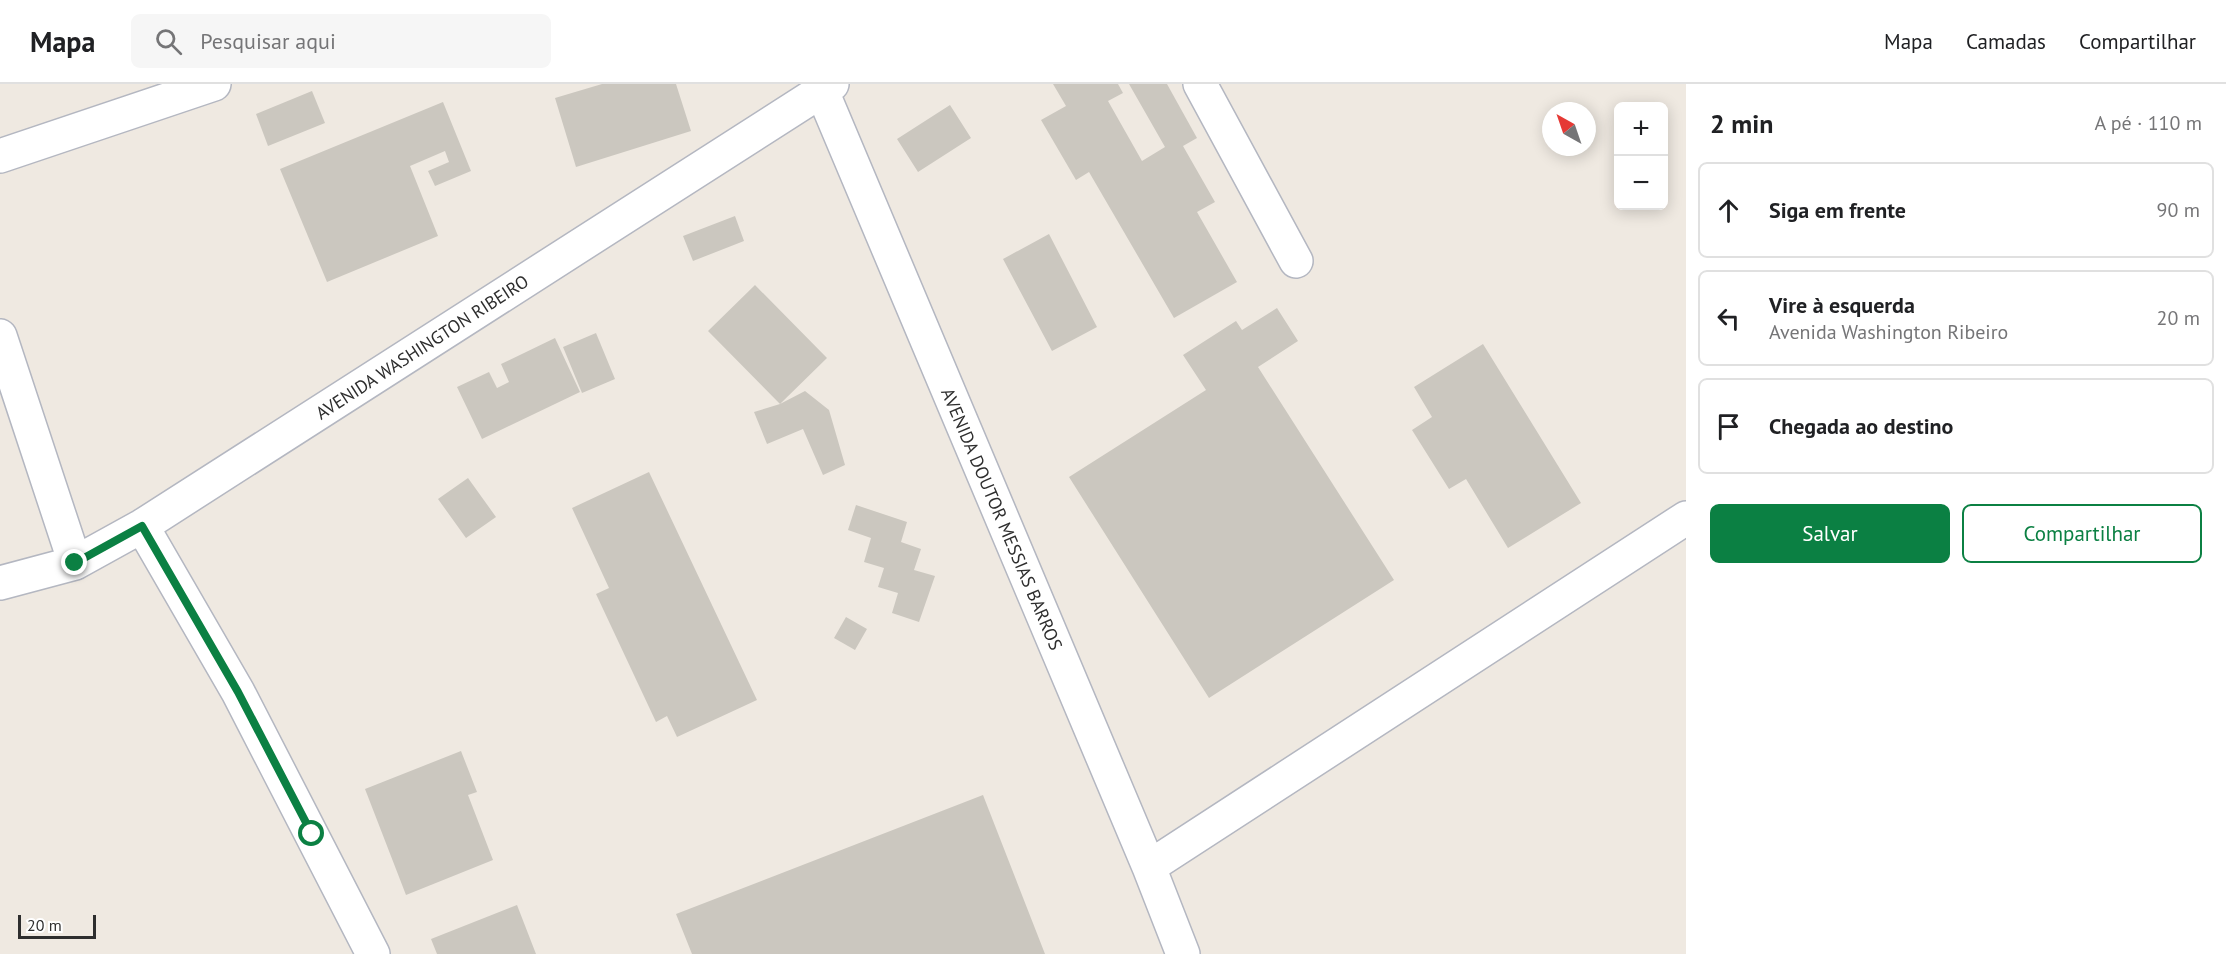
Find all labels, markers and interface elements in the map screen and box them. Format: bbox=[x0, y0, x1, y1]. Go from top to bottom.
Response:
search box bbox=[131, 14, 551, 68]
text: Mapa bbox=[30, 23, 95, 60]
icon: search bbox=[152, 25, 185, 58]
text: Pesquisar aqui bbox=[200, 27, 336, 55]
text: Mapa bbox=[1884, 28, 1933, 55]
text: Camadas bbox=[1966, 28, 2046, 55]
text: Compartilhar bbox=[2079, 28, 2196, 55]
north arrow bbox=[1542, 102, 1596, 156]
map controls bbox=[1614, 102, 1668, 210]
button: + bbox=[1614, 102, 1668, 156]
text: 2 min bbox=[1710, 107, 1773, 140]
text: A pé · 110 m bbox=[2095, 110, 2202, 136]
button: − bbox=[1614, 156, 1668, 210]
icon: ahead bbox=[1712, 194, 1745, 227]
text: Siga em frente bbox=[1769, 196, 1906, 224]
text: 90 m bbox=[2157, 197, 2200, 223]
street label: AVENIDA WASHINGTON RIBEIRO bbox=[311, 269, 533, 425]
text: Vire à esquerda bbox=[1769, 291, 1915, 319]
icon: left bbox=[1712, 302, 1745, 335]
text: 20 m bbox=[2157, 305, 2200, 331]
text: Avenida Washington Ribeiro bbox=[1769, 319, 2008, 345]
street label: AVENIDA DOUTOR MESSIAS BARROS bbox=[936, 385, 1068, 653]
icon: arrive bbox=[1712, 410, 1745, 443]
text: Chegada ao destino bbox=[1769, 412, 1953, 440]
button: Salvar bbox=[1710, 504, 1950, 563]
button: Compartilhar bbox=[1962, 504, 2202, 563]
route end bbox=[61, 549, 87, 575]
route start bbox=[298, 820, 324, 846]
scale bar bbox=[18, 912, 96, 940]
text: 20 m bbox=[27, 915, 62, 935]

